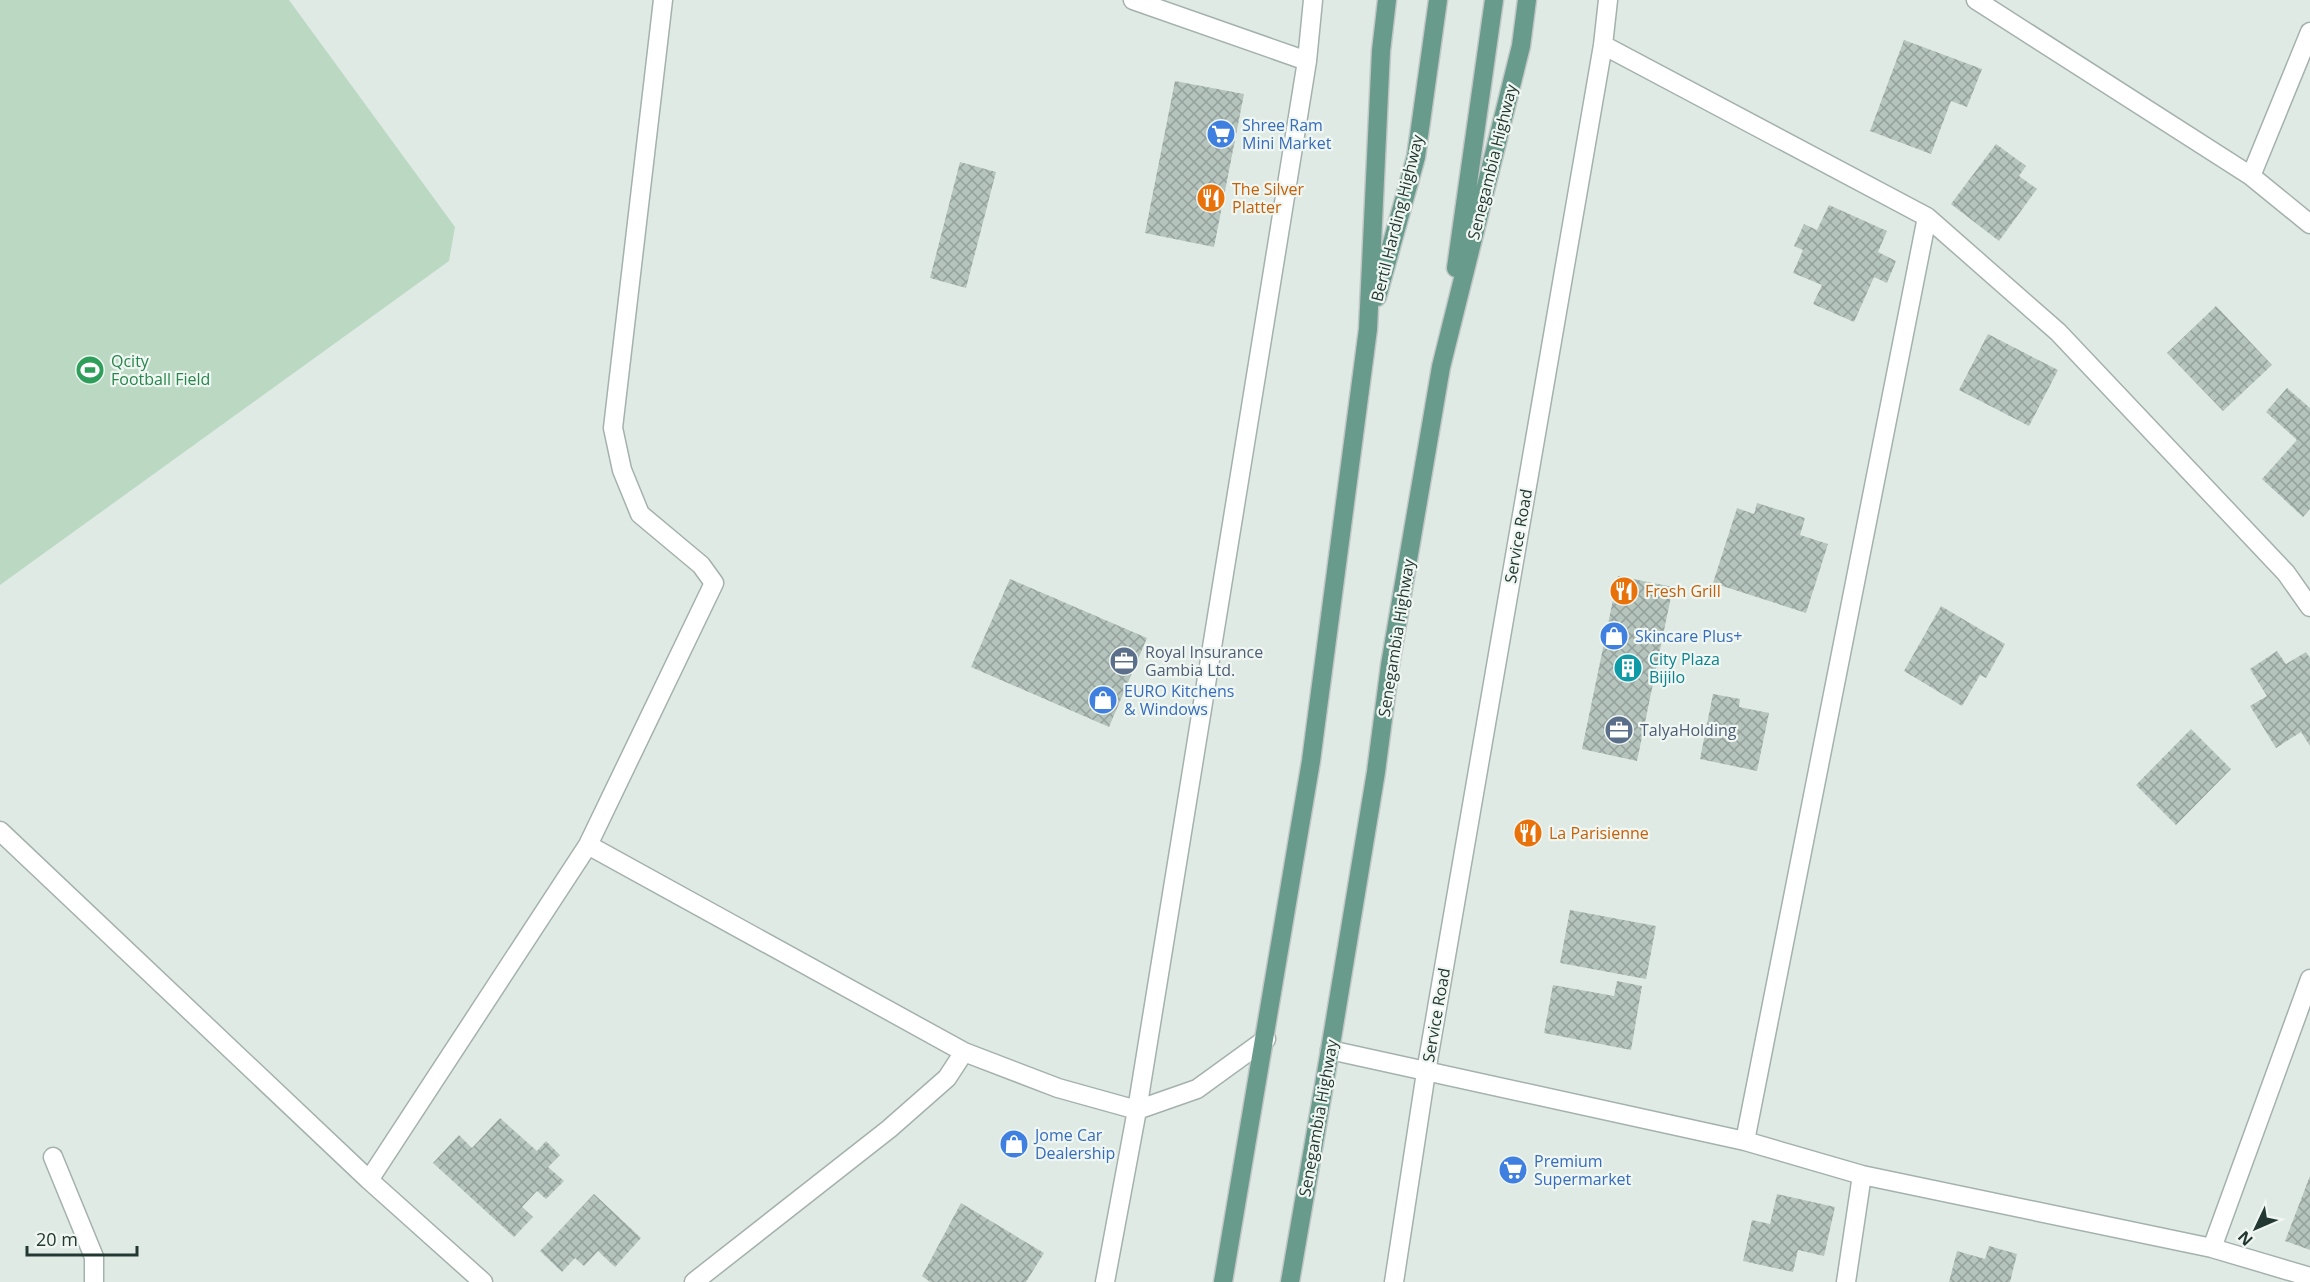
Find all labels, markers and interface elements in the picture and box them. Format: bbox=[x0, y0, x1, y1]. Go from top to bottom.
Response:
street label: Senegambia Highway bbox=[1462, 81, 1522, 242]
place label: Shree Ram Mini Market bbox=[1242, 114, 1332, 154]
supermarket icon: Shree Ram Mini Market bbox=[1205, 118, 1237, 150]
street label: Bertil Harding Highway bbox=[1366, 131, 1429, 304]
place label: The Silver Platter bbox=[1232, 178, 1305, 218]
restaurant icon: The Silver Platter bbox=[1195, 182, 1227, 214]
place label: Qcity Football Field bbox=[111, 350, 210, 390]
sports icon: Qcity Football Field bbox=[74, 354, 106, 386]
street label: Service Road bbox=[1499, 487, 1537, 585]
street label: Senegambia Highway bbox=[1373, 557, 1419, 718]
restaurant icon: Fresh Grill bbox=[1608, 575, 1640, 607]
place label: Fresh Grill bbox=[1645, 580, 1721, 602]
shop icon: Skincare Plus+ bbox=[1598, 620, 1630, 652]
place label: Skincare Plus+ bbox=[1635, 625, 1743, 647]
place label: Royal Insurance Gambia Ltd. bbox=[1145, 641, 1263, 681]
office icon: Royal Insurance Gambia Ltd. bbox=[1108, 645, 1140, 677]
place label: City Plaza Bijilo bbox=[1649, 648, 1720, 688]
building icon: City Plaza Bijilo bbox=[1612, 652, 1644, 684]
place label: EURO Kitchens & Windows bbox=[1124, 680, 1234, 720]
shop icon: EURO Kitchens & Windows bbox=[1087, 684, 1119, 716]
office icon: TalyaHolding bbox=[1603, 714, 1635, 746]
place label: TalyaHolding bbox=[1640, 719, 1737, 741]
restaurant icon: La Parisienne bbox=[1512, 817, 1544, 849]
place label: La Parisienne bbox=[1549, 822, 1649, 844]
street label: Service Road bbox=[1417, 966, 1455, 1064]
street label: Senegambia Highway bbox=[1293, 1037, 1343, 1198]
place label: Jome Car Dealership bbox=[1033, 1124, 1115, 1164]
shop icon: Jome Car Dealership bbox=[998, 1128, 1030, 1160]
place label: Premium Supermarket bbox=[1534, 1150, 1632, 1190]
supermarket icon: Premium Supermarket bbox=[1497, 1154, 1529, 1186]
north arrow bbox=[2226, 1198, 2286, 1258]
scale bar bbox=[27, 1219, 136, 1257]
text: N bbox=[2233, 1226, 2258, 1251]
text: 20 m bbox=[36, 1227, 78, 1251]

